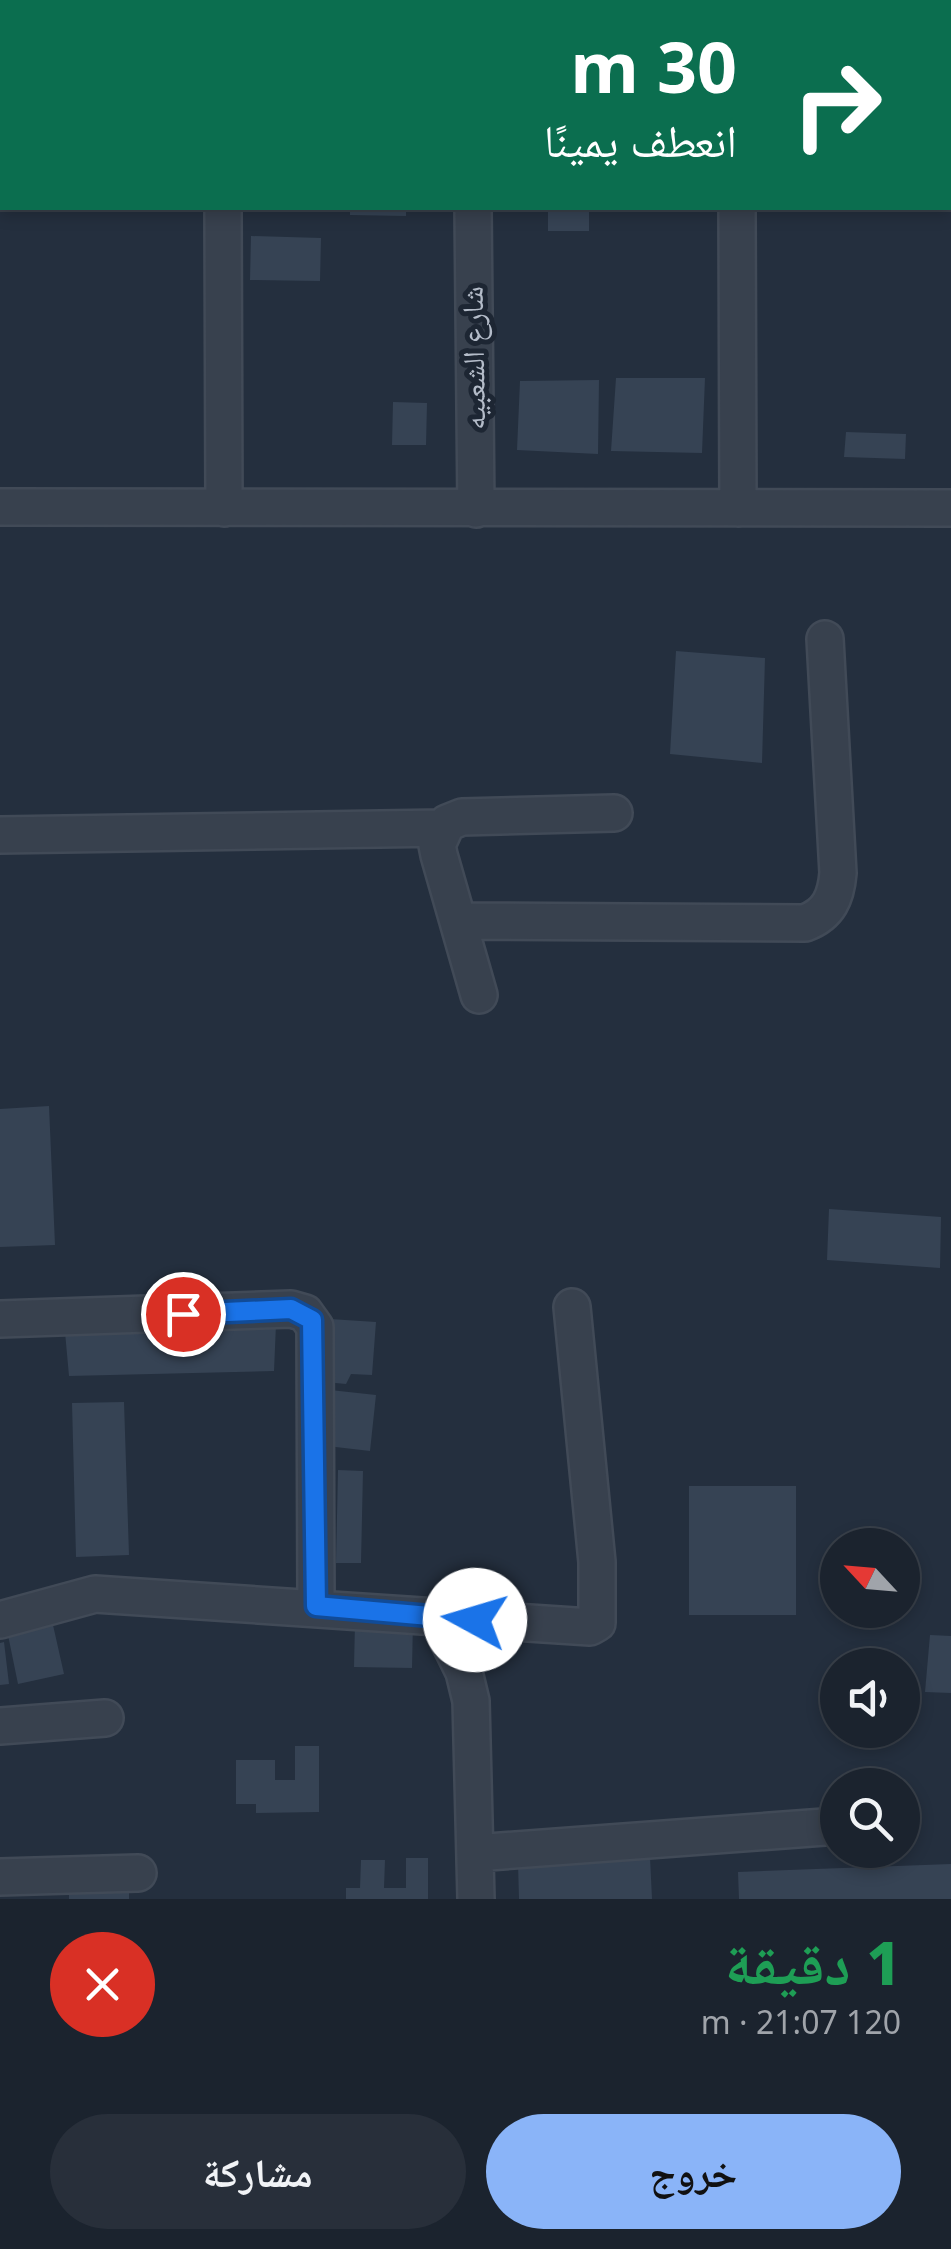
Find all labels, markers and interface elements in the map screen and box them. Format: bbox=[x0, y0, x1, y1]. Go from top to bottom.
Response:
text: 30 m bbox=[570, 18, 737, 114]
icon: right bbox=[772, 40, 902, 170]
text: انعطف يمينًا bbox=[544, 109, 737, 170]
street label: شارع الشعبيه bbox=[451, 286, 494, 430]
pin bbox=[141, 1272, 226, 1357]
icon: arrive bbox=[156, 1287, 211, 1342]
north arrow bbox=[820, 1528, 920, 1628]
map controls bbox=[820, 1528, 920, 1868]
position arrow bbox=[423, 1568, 527, 1672]
button: sound bbox=[820, 1648, 920, 1748]
button: search bbox=[820, 1768, 920, 1868]
text: 1 دقيقة bbox=[725, 1921, 901, 2003]
button: close bbox=[50, 1932, 155, 2037]
text: 120 m · 21:07 bbox=[701, 2000, 901, 2043]
button: مشاركة bbox=[50, 2114, 466, 2229]
button: خروج bbox=[486, 2114, 901, 2229]

